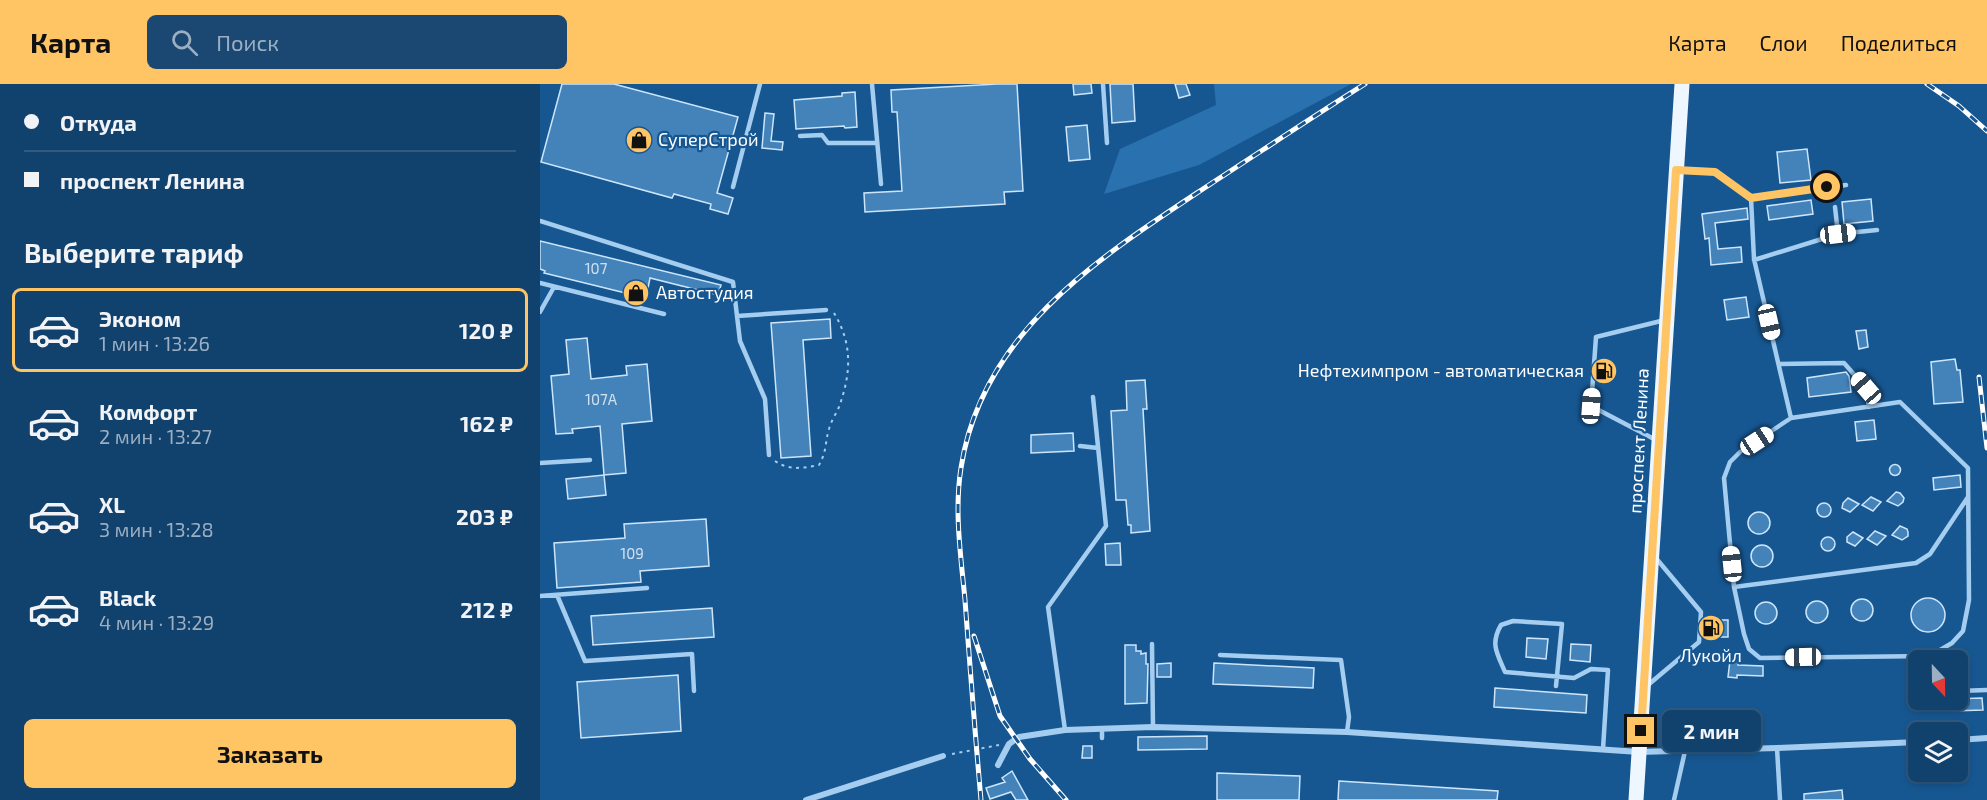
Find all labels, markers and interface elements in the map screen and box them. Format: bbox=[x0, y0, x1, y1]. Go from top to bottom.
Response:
search box bbox=[147, 15, 567, 69]
text: Карта bbox=[30, 25, 111, 59]
icon: search bbox=[168, 26, 201, 59]
text: Поиск bbox=[216, 29, 279, 55]
text: Карта bbox=[1668, 30, 1727, 55]
text: Слои bbox=[1760, 30, 1808, 55]
text: Поделиться bbox=[1841, 30, 1957, 55]
text: Откуда bbox=[60, 109, 137, 135]
shop icon: СуперСтрой bbox=[624, 125, 654, 155]
place label: СуперСтрой bbox=[658, 128, 759, 150]
text: проспект Ленина bbox=[60, 167, 245, 193]
route start bbox=[1813, 173, 1840, 200]
car bbox=[1819, 223, 1857, 245]
text: Выберите тариф bbox=[24, 236, 244, 268]
house number: 107 bbox=[585, 259, 608, 277]
shop icon: Автостудия bbox=[621, 278, 651, 308]
place label: Автостудия bbox=[656, 281, 754, 303]
car bbox=[1756, 302, 1782, 342]
icon: car bbox=[27, 303, 81, 357]
text: Эконом bbox=[99, 305, 181, 331]
text: 120 ₽ bbox=[459, 317, 513, 343]
text: 1 мин · 13:26 bbox=[99, 331, 210, 355]
fuel station icon: Нефтехимпром - автоматическая bbox=[1589, 356, 1619, 386]
place label: Нефтехимпром - автоматическая bbox=[1298, 359, 1584, 381]
street label: проспект Ленина bbox=[1623, 368, 1653, 514]
car bbox=[1847, 369, 1885, 407]
car bbox=[1581, 387, 1601, 425]
house number: 107А bbox=[585, 390, 618, 408]
icon: car bbox=[27, 396, 81, 450]
text: Комфорт bbox=[99, 398, 197, 424]
text: 162 ₽ bbox=[460, 410, 513, 436]
text: 2 мин · 13:27 bbox=[99, 424, 212, 448]
car bbox=[1737, 424, 1777, 458]
icon: car bbox=[27, 489, 81, 543]
text: XL bbox=[99, 491, 125, 517]
text: 203 ₽ bbox=[456, 503, 513, 529]
text: 3 мин · 13:28 bbox=[99, 517, 214, 541]
house number: 109 bbox=[620, 544, 644, 562]
car bbox=[1721, 545, 1743, 583]
icon: car bbox=[27, 582, 81, 636]
text: Black bbox=[99, 584, 156, 610]
text: 212 ₽ bbox=[460, 596, 513, 622]
text: 4 мин · 13:29 bbox=[99, 610, 214, 634]
fuel station icon: Лукойл bbox=[1696, 613, 1726, 643]
place label: Лукойл bbox=[1680, 644, 1742, 666]
car bbox=[1785, 648, 1821, 666]
north arrow bbox=[1908, 650, 1968, 710]
map controls bbox=[1908, 650, 1968, 782]
callout: 2 мин bbox=[1662, 710, 1761, 752]
route end bbox=[1627, 717, 1654, 744]
button: Заказать bbox=[24, 719, 516, 788]
text: 2 мин bbox=[1684, 719, 1739, 743]
button: layers bbox=[1908, 722, 1968, 782]

